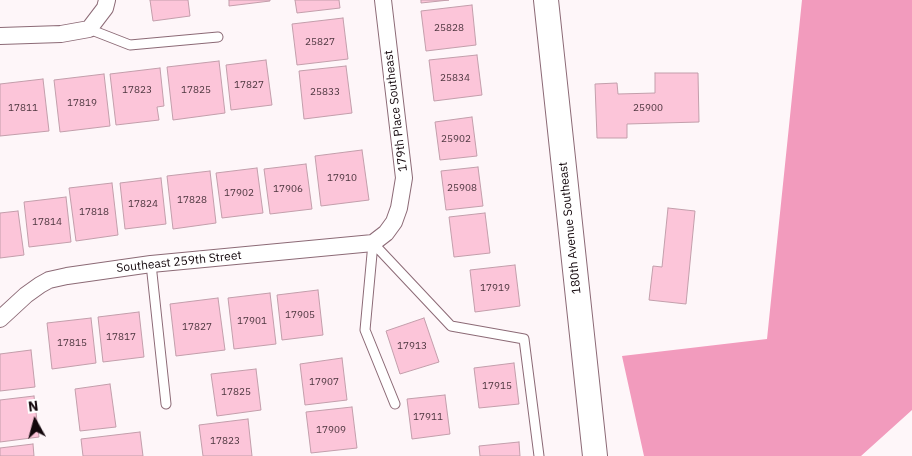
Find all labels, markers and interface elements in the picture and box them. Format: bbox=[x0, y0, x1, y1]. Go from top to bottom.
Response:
house number: 25828 bbox=[434, 22, 464, 34]
house number: 25827 bbox=[305, 36, 335, 48]
street label: 179th Place Southeast bbox=[381, 49, 411, 173]
house number: 25834 bbox=[440, 72, 470, 84]
house number: 17827 bbox=[234, 79, 264, 91]
house number: 17823 bbox=[122, 84, 152, 96]
house number: 17825 bbox=[181, 84, 211, 96]
house number: 25833 bbox=[310, 86, 340, 98]
house number: 17819 bbox=[67, 97, 97, 109]
house number: 17811 bbox=[8, 102, 38, 114]
house number: 25900 bbox=[633, 102, 663, 114]
house number: 25902 bbox=[441, 133, 471, 145]
street label: 180th Avenue Southeast bbox=[556, 161, 584, 295]
house number: 17910 bbox=[327, 172, 357, 184]
house number: 25908 bbox=[447, 182, 477, 194]
house number: 17906 bbox=[273, 183, 303, 195]
house number: 17902 bbox=[224, 187, 254, 199]
house number: 17828 bbox=[177, 194, 207, 206]
house number: 17824 bbox=[128, 198, 158, 210]
house number: 17818 bbox=[79, 206, 109, 218]
house number: 17814 bbox=[32, 216, 62, 228]
street label: Southeast 259th Street bbox=[116, 248, 242, 276]
house number: 17919 bbox=[480, 282, 510, 294]
house number: 17905 bbox=[285, 309, 315, 321]
house number: 17901 bbox=[237, 315, 267, 327]
house number: 17827 bbox=[182, 321, 212, 333]
house number: 17817 bbox=[106, 331, 136, 343]
house number: 17815 bbox=[57, 337, 87, 349]
house number: 17913 bbox=[397, 340, 427, 352]
house number: 17907 bbox=[309, 376, 339, 388]
house number: 17915 bbox=[482, 380, 512, 392]
house number: 17825 bbox=[221, 386, 251, 398]
north arrow bbox=[10, 396, 60, 446]
text: N bbox=[27, 397, 39, 416]
house number: 17911 bbox=[413, 411, 443, 423]
house number: 17909 bbox=[316, 424, 346, 436]
house number: 17823 bbox=[210, 435, 240, 447]

